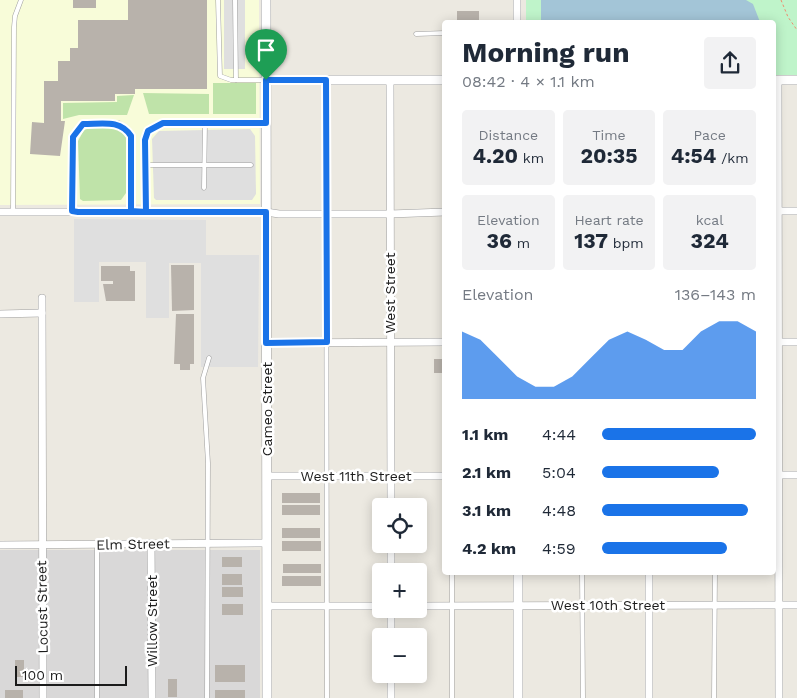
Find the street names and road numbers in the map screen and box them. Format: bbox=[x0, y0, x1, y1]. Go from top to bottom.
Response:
street label: West Street bbox=[382, 252, 398, 334]
street label: Cameo Street bbox=[259, 362, 275, 456]
street label: West 11th Street bbox=[300, 468, 412, 484]
street label: Elm Street bbox=[96, 535, 170, 553]
street label: Locust Street bbox=[33, 560, 51, 654]
street label: Willow Street bbox=[144, 575, 160, 667]
street label: West 10th Street bbox=[551, 597, 665, 613]

